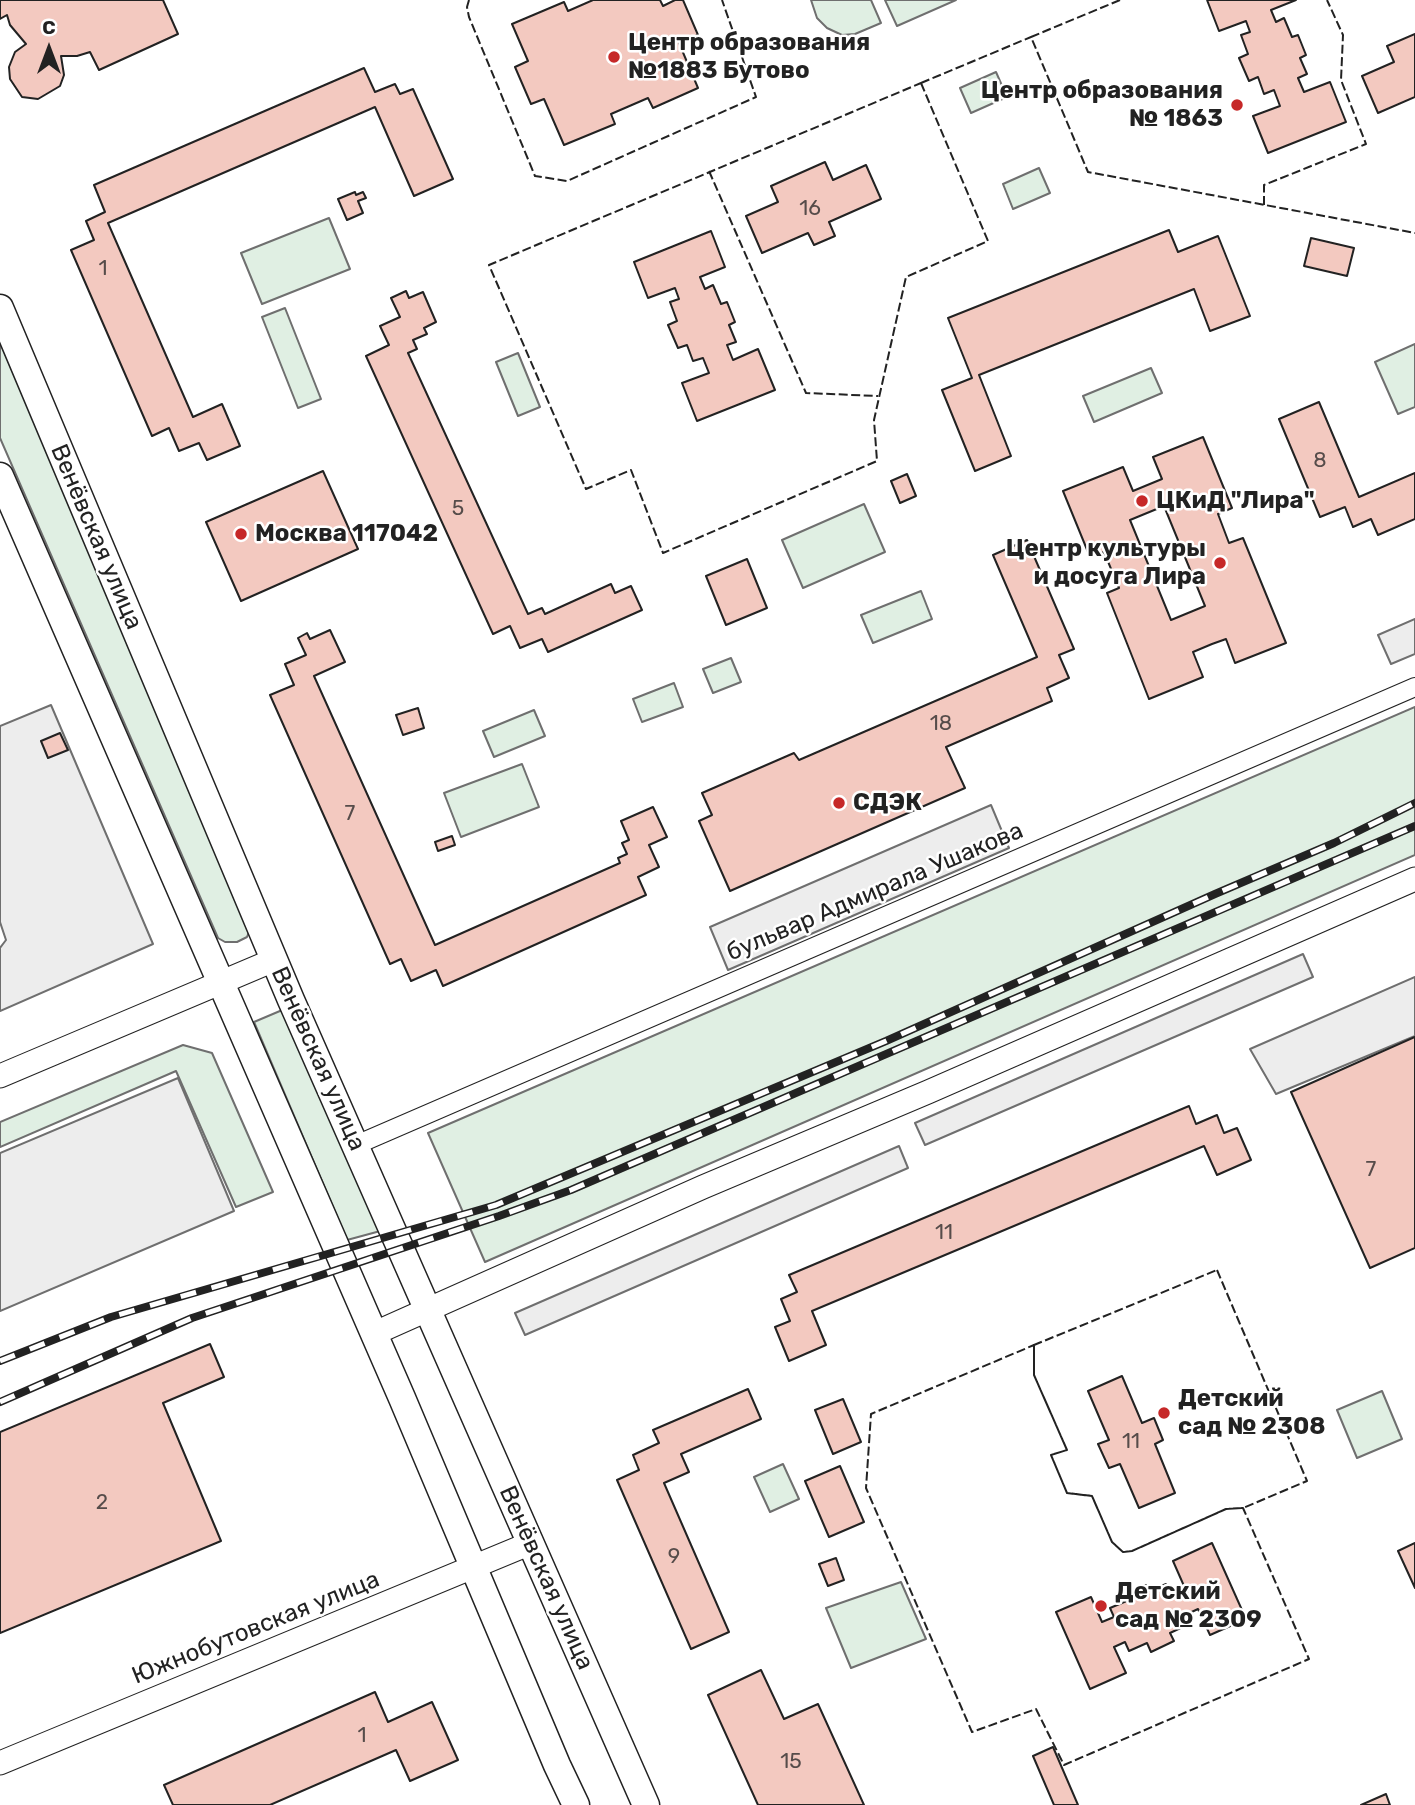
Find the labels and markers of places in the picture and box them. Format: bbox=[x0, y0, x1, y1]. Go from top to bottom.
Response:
place label: Центр образования №1883 Бутово bbox=[628, 29, 870, 85]
marker: Центр образования №1883 Бутово bbox=[606, 49, 622, 65]
place label: Центр образования № 1863 bbox=[981, 77, 1223, 133]
marker: Центр образования № 1863 bbox=[1229, 97, 1245, 113]
place label: ЦКиД "Лира" bbox=[1156, 487, 1315, 515]
marker: ЦКиД "Лира" bbox=[1134, 493, 1150, 509]
place label: Москва 117042 bbox=[255, 520, 438, 548]
marker: Москва 117042 bbox=[233, 526, 249, 542]
place label: Центр культуры и досуга Лира bbox=[1006, 535, 1206, 591]
marker: Центр культуры и досуга Лира bbox=[1212, 555, 1228, 571]
place label: СДЭК bbox=[853, 789, 922, 817]
marker: СДЭК bbox=[831, 795, 847, 811]
place label: Детский сад № 2308 bbox=[1178, 1385, 1326, 1441]
marker: Детский сад № 2308 bbox=[1156, 1405, 1172, 1421]
place label: Детский сад № 2309 bbox=[1115, 1578, 1262, 1634]
marker: Детский сад № 2309 bbox=[1093, 1598, 1109, 1614]

